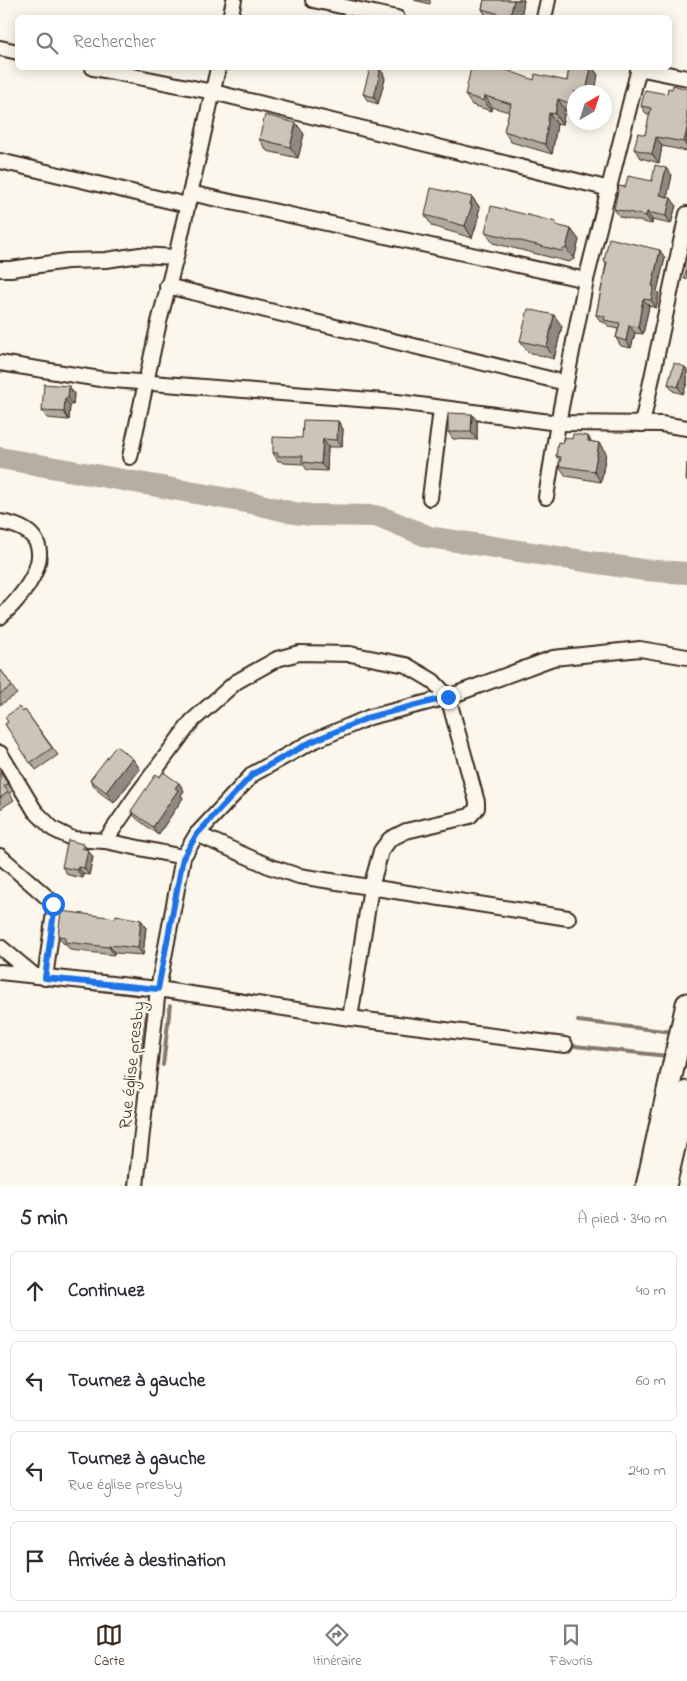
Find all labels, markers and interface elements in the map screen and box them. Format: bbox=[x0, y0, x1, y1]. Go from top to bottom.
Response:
search box bbox=[15, 15, 672, 70]
icon: search bbox=[33, 29, 61, 57]
text: Rechercher bbox=[73, 29, 156, 56]
north arrow bbox=[567, 85, 612, 130]
route end bbox=[437, 686, 460, 709]
route start bbox=[42, 893, 65, 916]
street label: Rue église presby bbox=[113, 1000, 154, 1130]
text: 5 min bbox=[20, 1204, 68, 1234]
text: À pied · 340 m bbox=[577, 1207, 667, 1231]
icon: ahead bbox=[21, 1277, 49, 1305]
text: Continuez bbox=[68, 1278, 144, 1305]
text: 40 m bbox=[636, 1279, 666, 1303]
icon: left bbox=[21, 1367, 49, 1395]
text: Tournez à gauche bbox=[68, 1368, 205, 1395]
text: 60 m bbox=[636, 1369, 666, 1393]
text: Tournez à gauche bbox=[68, 1446, 205, 1473]
icon: left bbox=[21, 1457, 49, 1485]
text: 240 m bbox=[628, 1459, 666, 1483]
text: Rue église presby bbox=[68, 1473, 182, 1497]
icon: arrive bbox=[21, 1547, 49, 1575]
text: Arrivée à destination bbox=[68, 1548, 226, 1575]
tab: Carte bbox=[94, 1621, 125, 1672]
tab: Itinéraire bbox=[313, 1621, 361, 1672]
tab: Favoris bbox=[550, 1621, 593, 1672]

